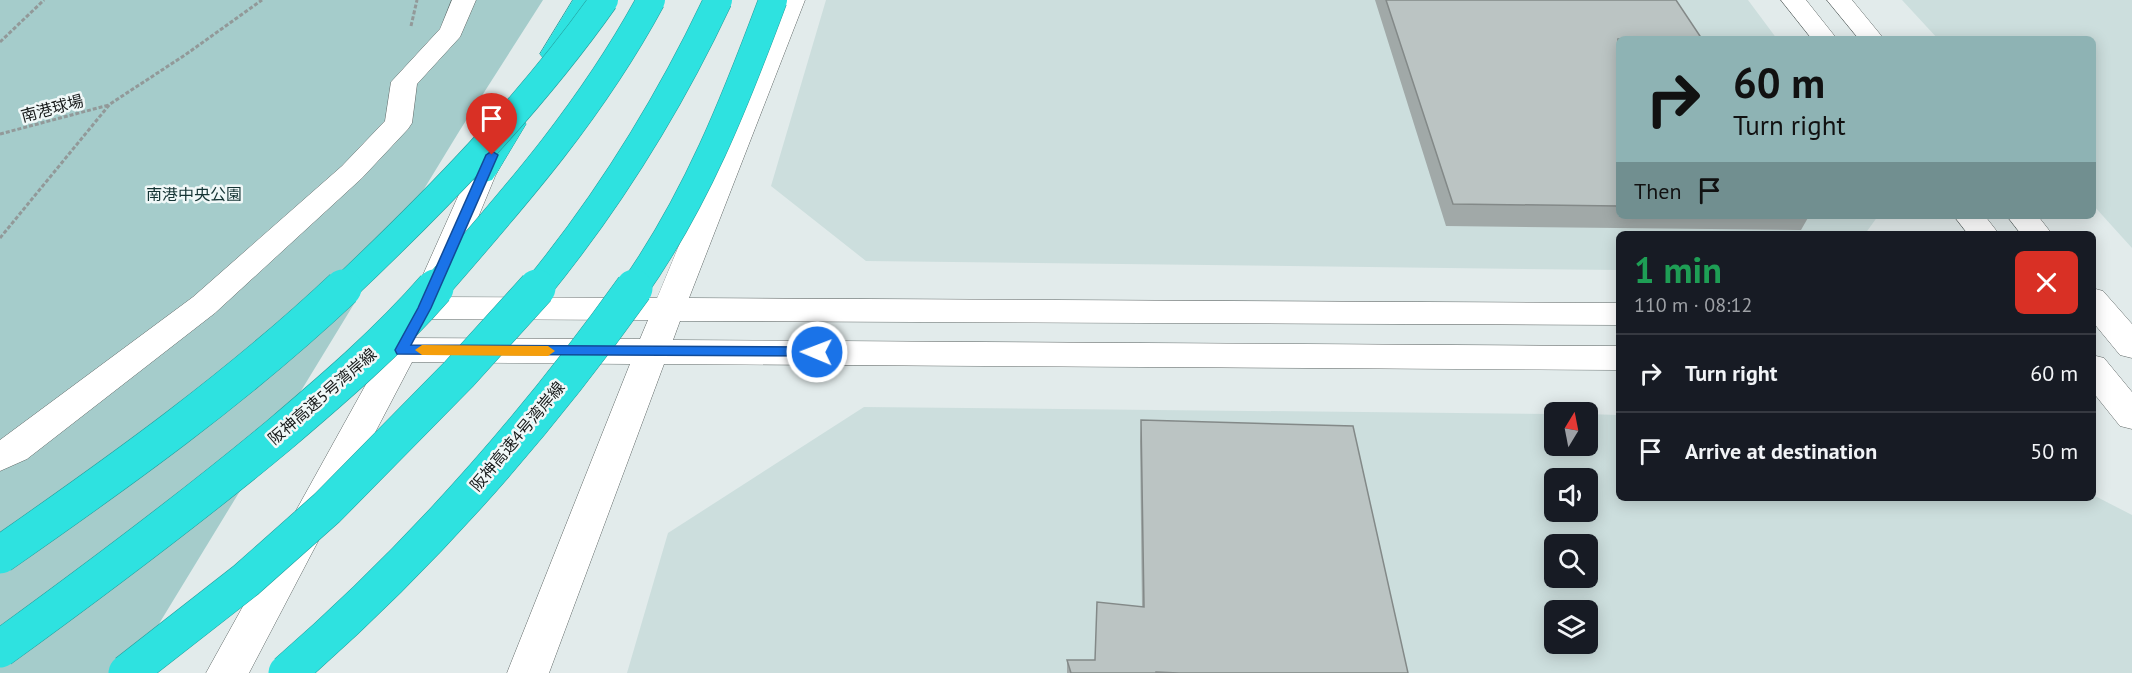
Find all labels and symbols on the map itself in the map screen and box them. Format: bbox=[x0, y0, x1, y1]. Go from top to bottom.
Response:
street label: 南港球場 bbox=[18, 90, 86, 126]
pin bbox=[466, 93, 517, 155]
park label: 南港中央公園 bbox=[146, 184, 242, 204]
position arrow bbox=[785, 320, 849, 384]
street label: 阪神高速5号湾岸線 bbox=[264, 344, 380, 448]
street label: 阪神高速4号湾岸線 bbox=[465, 377, 569, 495]
north arrow bbox=[1544, 402, 1598, 456]

